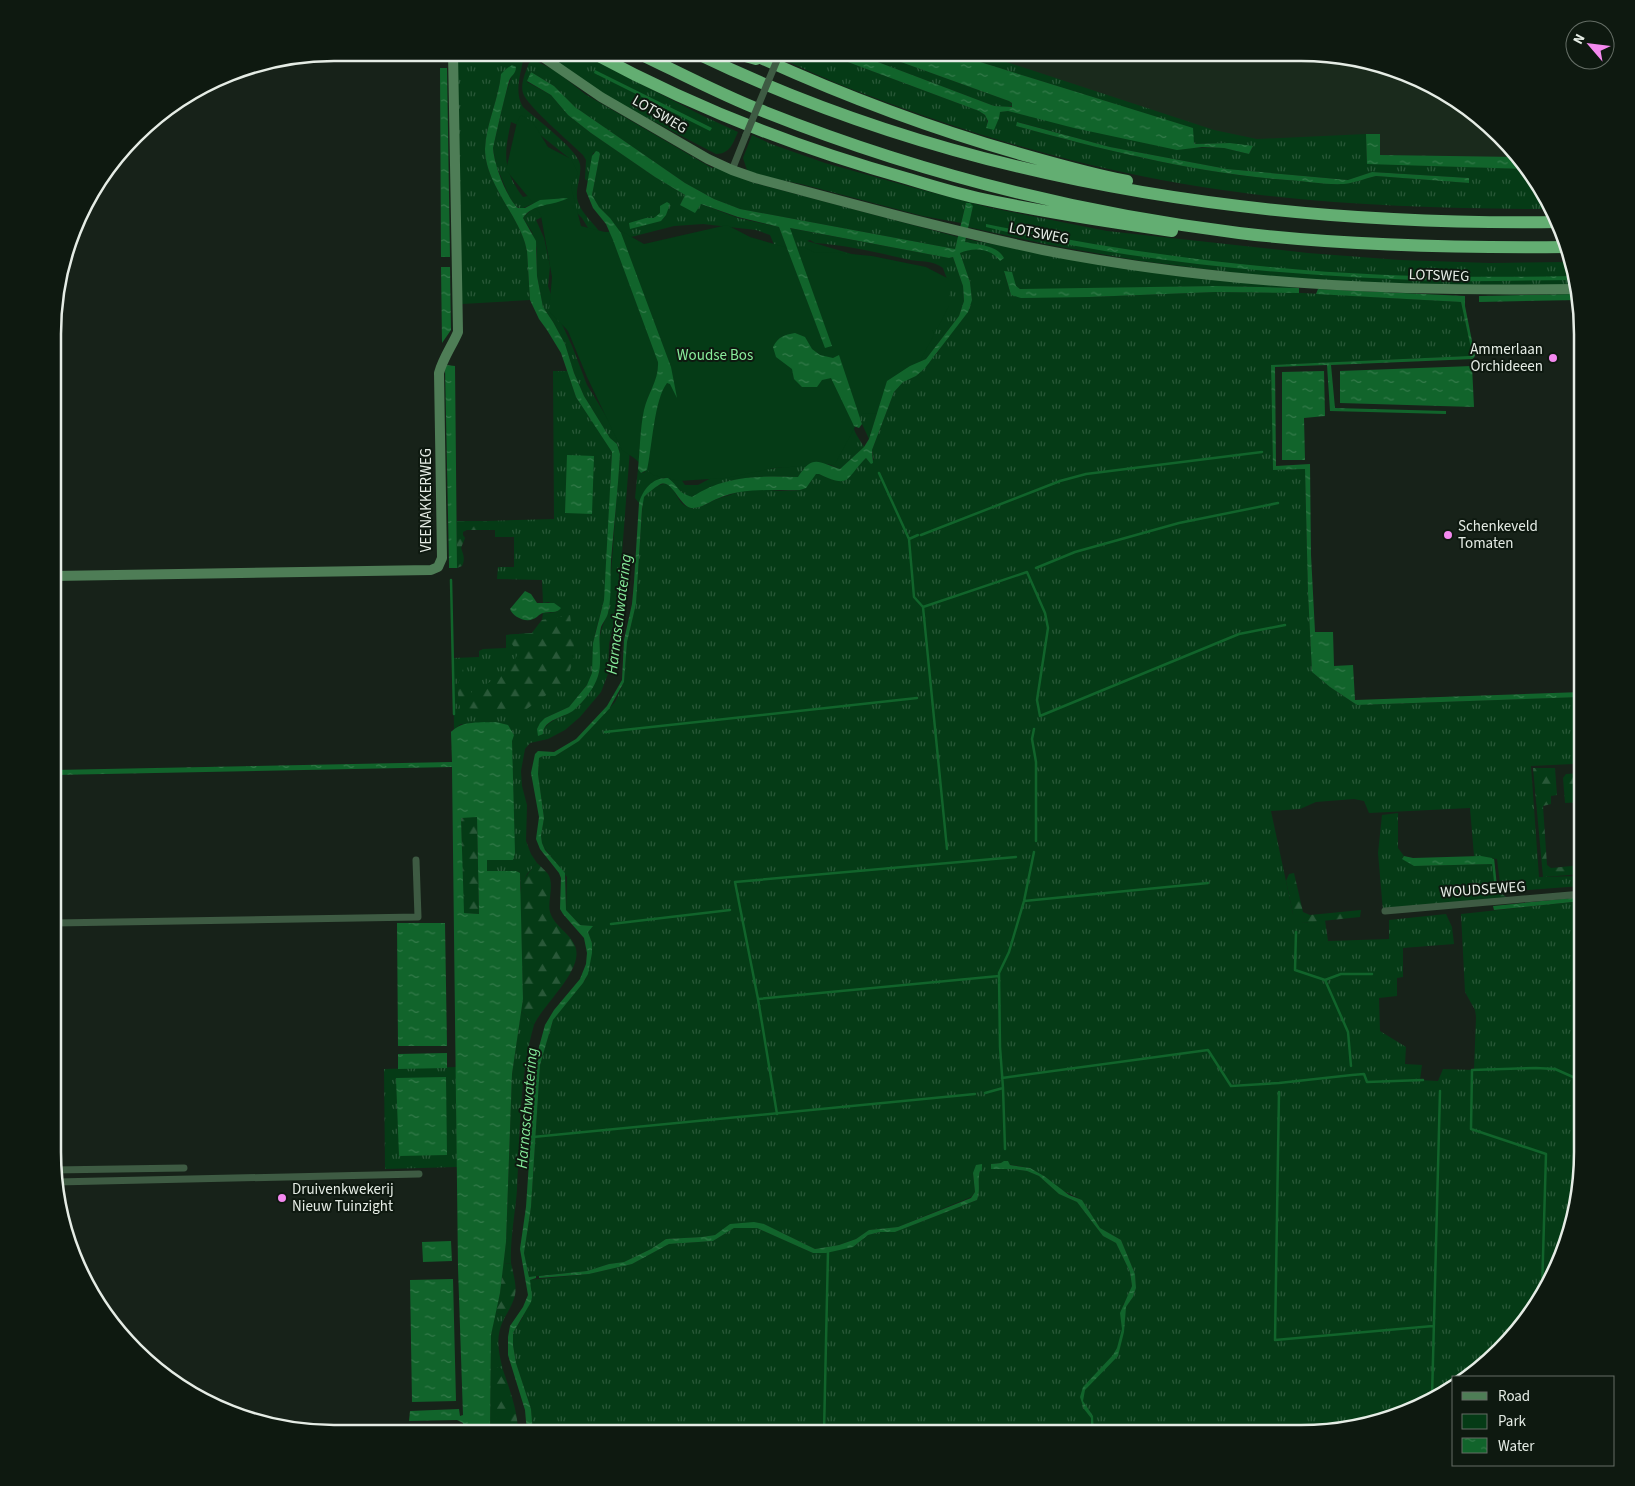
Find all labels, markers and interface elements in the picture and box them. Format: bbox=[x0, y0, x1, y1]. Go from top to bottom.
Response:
north arrow bbox=[1565, 20, 1615, 70]
text: N bbox=[1568, 31, 1590, 48]
street label: LOTSWEG bbox=[628, 90, 691, 139]
street label: LOTSWEG bbox=[1007, 217, 1071, 250]
street label: LOTSWEG bbox=[1408, 264, 1470, 287]
place label: Ammerlaan Orchideeen bbox=[1470, 339, 1543, 377]
park label: Woudse Bos bbox=[677, 345, 753, 366]
marker: Ammerlaan Orchideeen bbox=[1547, 352, 1559, 364]
street label: VEENAKKERWEG bbox=[416, 448, 437, 552]
place label: Schenkeveld Tomaten bbox=[1458, 516, 1538, 554]
marker: Schenkeveld Tomaten bbox=[1442, 529, 1454, 541]
water label: Harnaschwatering bbox=[601, 553, 637, 676]
street label: WOUDSEWEG bbox=[1440, 876, 1526, 903]
water label: Harnaschwatering bbox=[511, 1047, 543, 1170]
place label: Druivenkwekerij Nieuw Tuinzight bbox=[292, 1179, 394, 1217]
marker: Druivenkwekerij Nieuw Tuinzight bbox=[276, 1192, 288, 1204]
legend bbox=[1452, 1376, 1615, 1466]
text: Road bbox=[1498, 1386, 1530, 1407]
text: Park bbox=[1498, 1411, 1527, 1432]
text: Water bbox=[1498, 1436, 1535, 1457]

